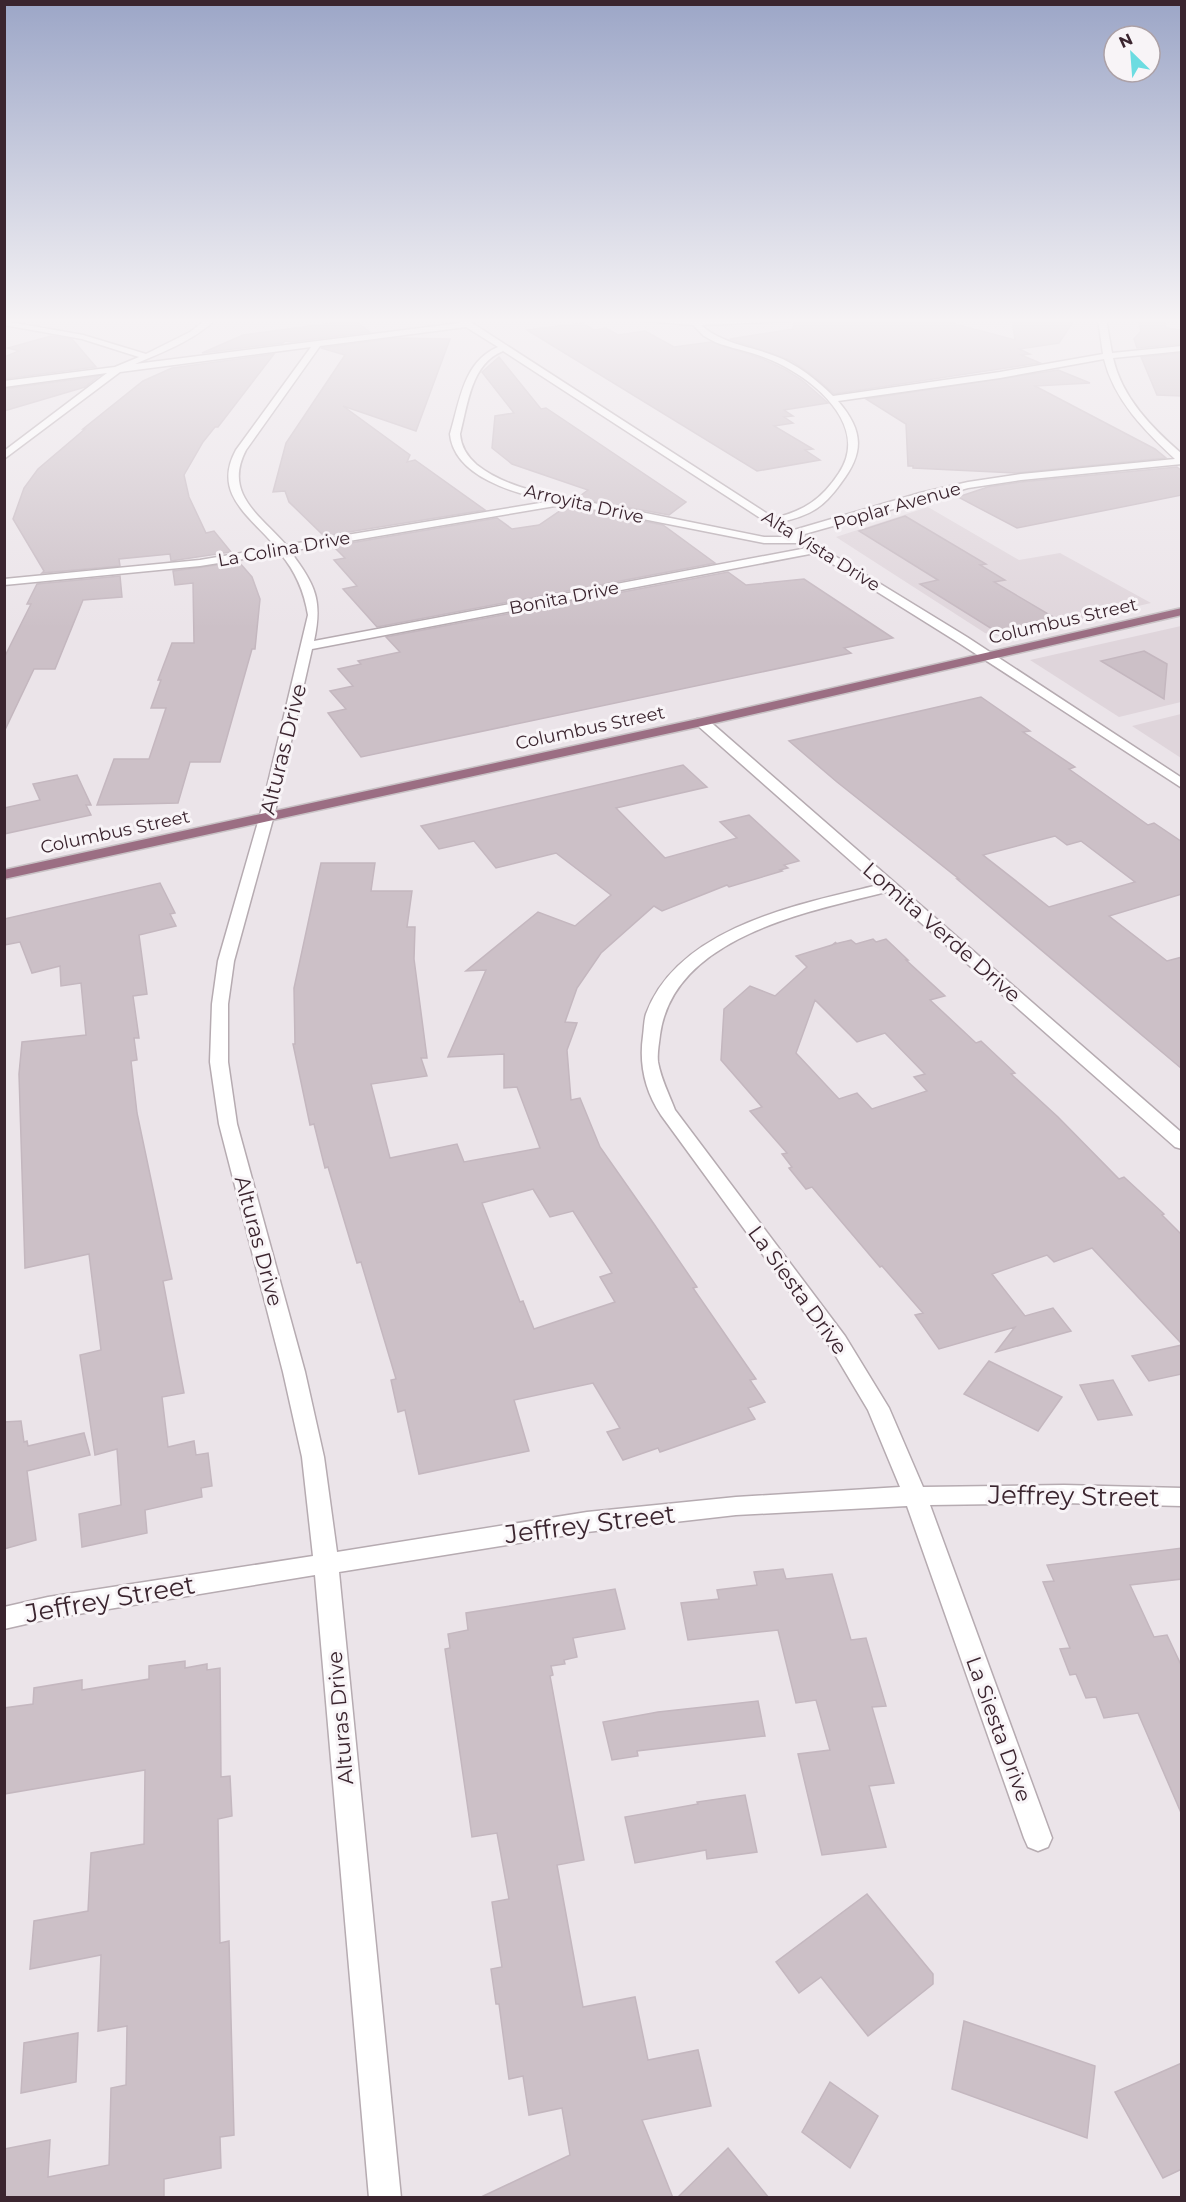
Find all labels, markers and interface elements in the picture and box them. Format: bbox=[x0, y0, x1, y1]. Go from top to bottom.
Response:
north arrow bbox=[1102, 24, 1162, 84]
text: N bbox=[1116, 30, 1136, 52]
street label: Poplar Avenue bbox=[831, 477, 963, 535]
street label: Arroyita Drive bbox=[522, 480, 646, 528]
street label: Alta Vista Drive bbox=[758, 506, 884, 596]
street label: La Colina Drive bbox=[216, 527, 352, 571]
street label: Bonita Drive bbox=[507, 577, 621, 619]
street label: Columbus Street bbox=[987, 593, 1139, 649]
street label: Alturas Drive bbox=[255, 681, 311, 817]
street label: Columbus Street bbox=[513, 701, 667, 755]
street label: Columbus Street bbox=[38, 805, 192, 859]
street label: Lomita Verde Drive bbox=[858, 857, 1026, 1007]
street label: Alturas Drive bbox=[230, 1173, 288, 1309]
street label: La Siesta Drive bbox=[743, 1221, 853, 1359]
street label: Jeffrey Street bbox=[987, 1478, 1160, 1513]
street label: Jeffrey Street bbox=[502, 1498, 677, 1550]
street label: Jeffrey Street bbox=[22, 1568, 197, 1630]
street label: Alturas Drive bbox=[322, 1650, 358, 1786]
street label: La Siesta Drive bbox=[961, 1653, 1037, 1805]

